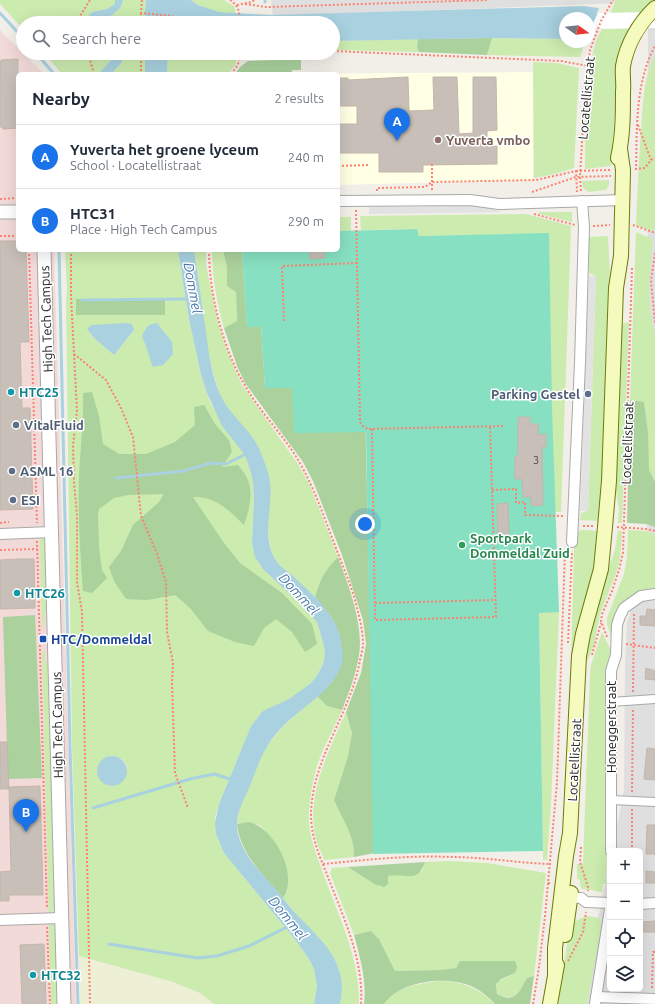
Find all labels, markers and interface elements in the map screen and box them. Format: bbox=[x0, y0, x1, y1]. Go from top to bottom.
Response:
north arrow bbox=[559, 12, 595, 48]
search box bbox=[16, 16, 340, 60]
icon: search bbox=[30, 27, 52, 49]
text: Search here bbox=[62, 30, 141, 47]
street label: Locatellistraat bbox=[575, 56, 597, 140]
text: Nearby bbox=[32, 89, 90, 108]
text: 2 results bbox=[274, 91, 324, 105]
pin: A bbox=[384, 108, 410, 141]
place label: Yuverta vmbo bbox=[446, 133, 530, 147]
marker: Yuverta vmbo bbox=[433, 135, 443, 145]
text: Yuverta het groene lyceum bbox=[70, 141, 259, 158]
text: A bbox=[40, 150, 50, 164]
text: 240 m bbox=[288, 150, 324, 164]
text: School · Locatellistraat bbox=[70, 158, 201, 172]
text: HTC31 bbox=[70, 205, 116, 222]
text: B bbox=[41, 214, 49, 228]
text: 290 m bbox=[288, 214, 324, 228]
text: Place · High Tech Campus bbox=[70, 222, 217, 236]
water label: Dommel bbox=[181, 261, 205, 315]
street label: High Tech Campus bbox=[37, 265, 55, 373]
place label: HTC25 bbox=[19, 385, 59, 399]
marker: HTC25 bbox=[6, 387, 16, 397]
place label: Parking Gestel bbox=[491, 387, 580, 401]
marker: Parking Gestel bbox=[583, 389, 593, 399]
street label: Locatellistraat bbox=[619, 401, 635, 485]
place label: VitalFluid bbox=[24, 418, 84, 432]
marker: VitalFluid bbox=[11, 420, 21, 430]
house number: 3 bbox=[533, 454, 539, 466]
place label: ASML 16 bbox=[20, 464, 73, 478]
marker: ASML 16 bbox=[7, 466, 17, 476]
place label: ESI bbox=[21, 493, 40, 507]
marker: ESI bbox=[8, 495, 18, 505]
your location bbox=[355, 514, 375, 534]
place label: Sportpark Dommeldal Zuid bbox=[470, 531, 570, 560]
marker: Sportpark Dommeldal Zuid bbox=[457, 540, 467, 550]
water label: Dommel bbox=[275, 570, 323, 618]
place label: HTC26 bbox=[25, 586, 65, 600]
marker: HTC26 bbox=[12, 588, 22, 598]
place label: HTC/Dommeldal bbox=[51, 632, 152, 646]
marker: HTC/Dommeldal bbox=[38, 634, 48, 644]
street label: High Tech Campus bbox=[49, 671, 65, 779]
street label: Honeggerstraat bbox=[604, 681, 618, 773]
street label: Locatellistraat bbox=[565, 718, 583, 802]
pin: B bbox=[13, 799, 39, 832]
map controls bbox=[607, 848, 643, 992]
button: + bbox=[607, 848, 643, 884]
button: − bbox=[607, 884, 643, 920]
water label: Dommel bbox=[265, 893, 311, 943]
button: locate bbox=[607, 920, 643, 956]
button: layers bbox=[607, 956, 643, 992]
place label: HTC32 bbox=[41, 968, 81, 982]
marker: HTC32 bbox=[28, 970, 38, 980]

